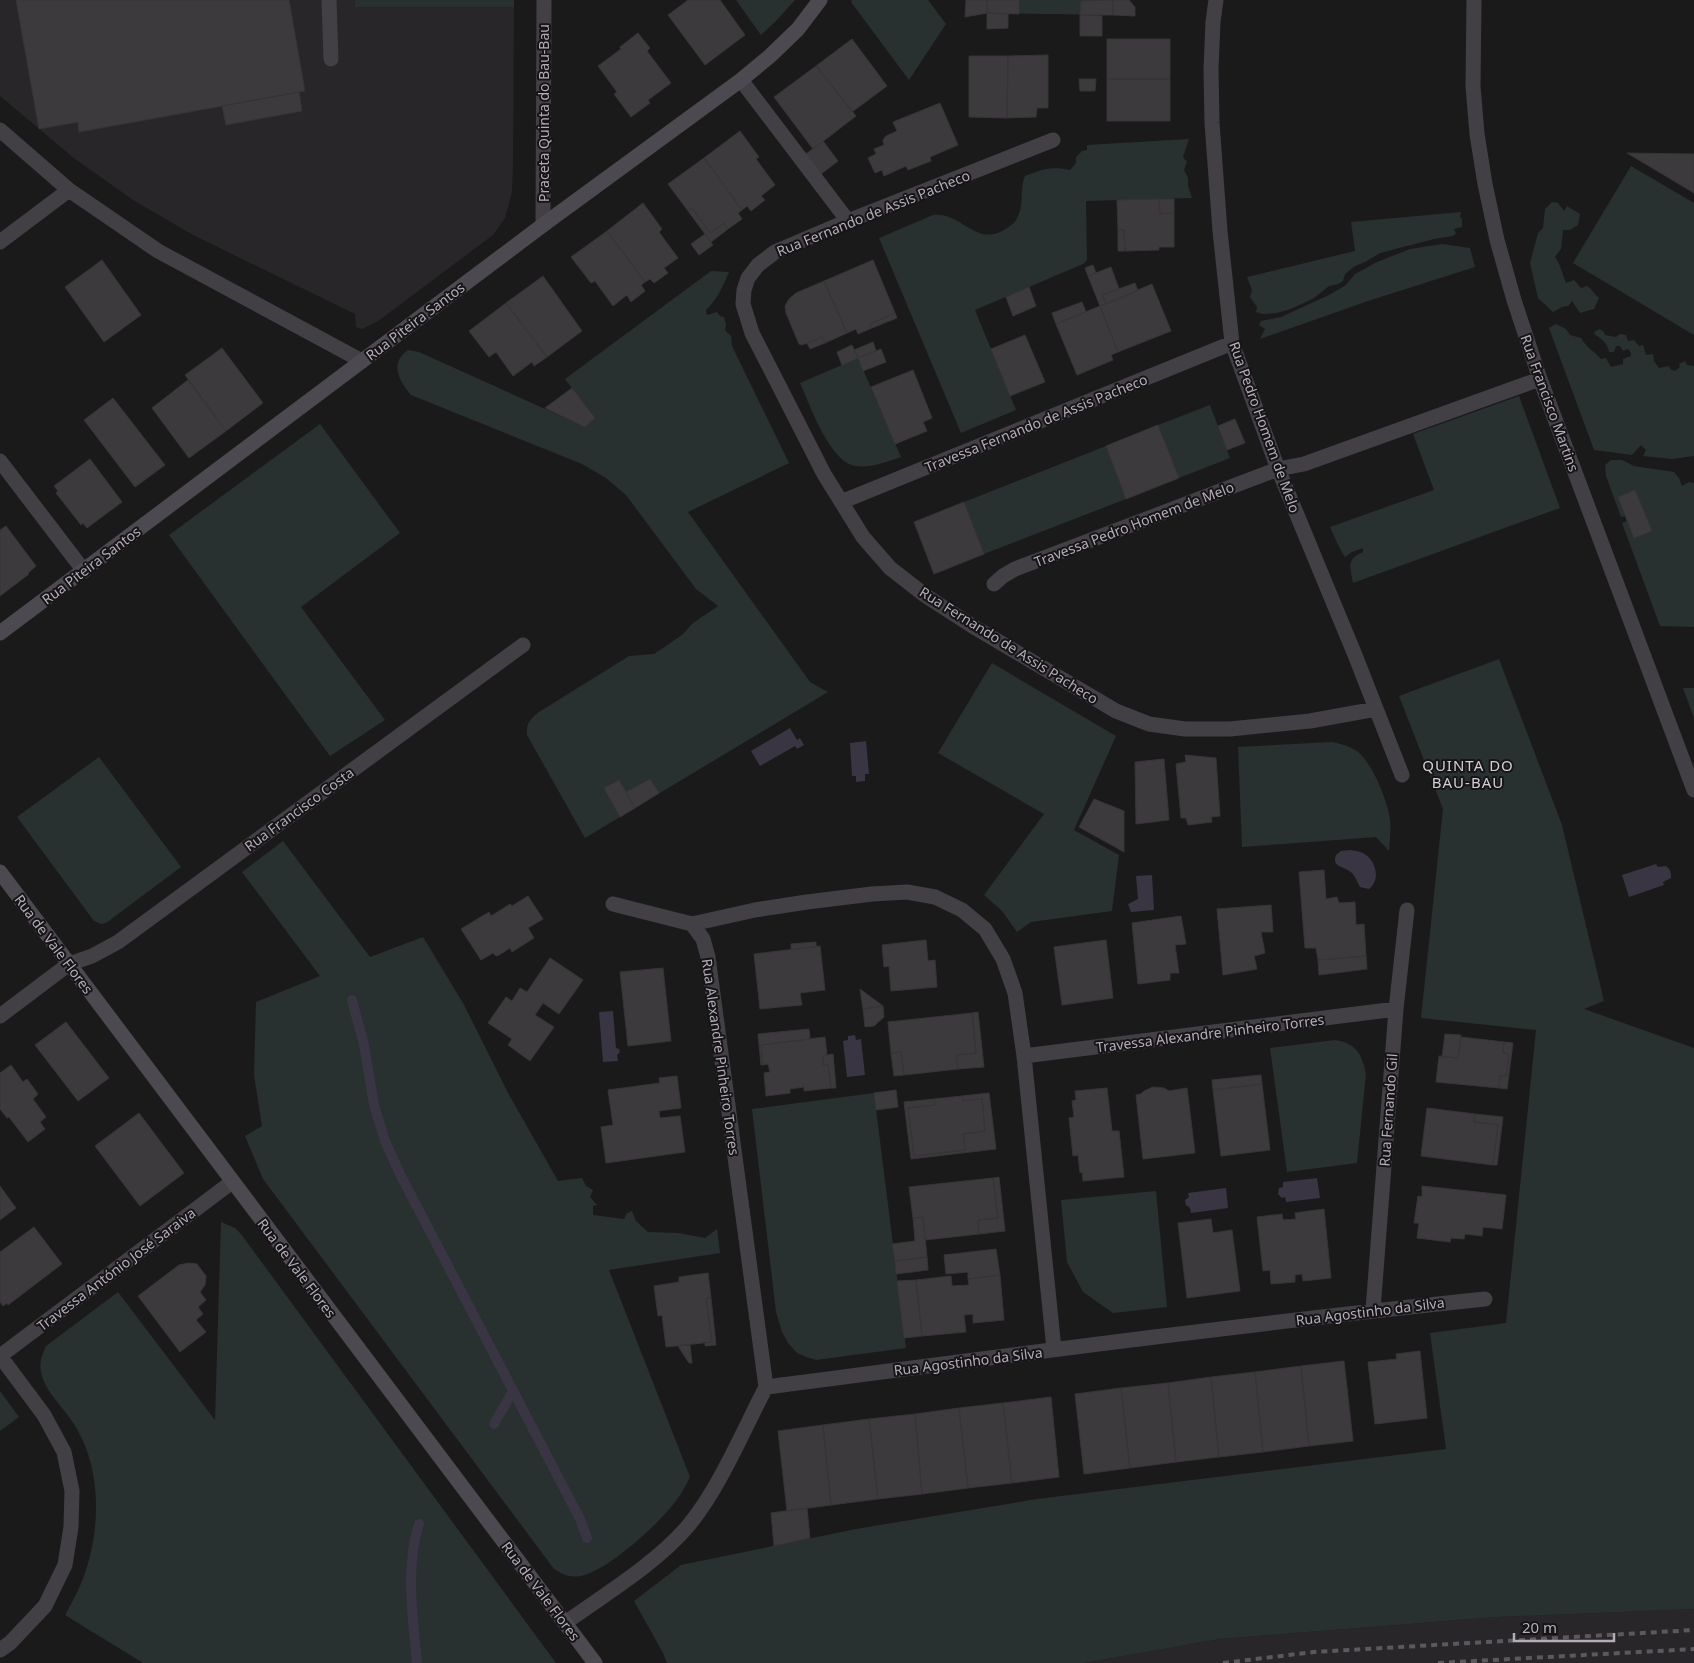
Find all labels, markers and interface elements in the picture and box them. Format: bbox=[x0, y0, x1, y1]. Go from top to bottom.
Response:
street label: Praceta Quinta do Bau-Bau bbox=[534, 24, 553, 202]
street label: Rua Fernando de Assis Pacheco bbox=[774, 165, 972, 261]
street label: Rua Piteira Santos bbox=[362, 277, 468, 364]
street label: Rua Francisco Martins bbox=[1516, 332, 1584, 474]
street label: Rua Pedro Homem de Melo bbox=[1225, 339, 1305, 515]
street label: Travessa Fernando de Assis Pacheco bbox=[922, 370, 1150, 476]
street label: Travessa Pedro Homem de Melo bbox=[1031, 477, 1237, 571]
street label: Rua Piteira Santos bbox=[38, 521, 144, 608]
street label: Rua Fernando de Assis Pacheco bbox=[916, 582, 1102, 708]
district label: QUINTA DO BAU-BAU bbox=[1422, 755, 1514, 792]
street label: Rua Francisco Costa bbox=[240, 763, 358, 855]
street label: Rua de Vale Flores bbox=[10, 891, 98, 998]
street label: Rua Alexandre Pinheiro Torres bbox=[698, 958, 744, 1157]
street label: Travessa Alexandre Pinheiro Torres bbox=[1095, 1010, 1325, 1056]
street label: Rua Fernando Gil bbox=[1375, 1053, 1401, 1167]
street label: Travessa António José Saraiva bbox=[33, 1203, 199, 1335]
street label: Rua de Vale Flores bbox=[253, 1215, 341, 1322]
street label: Rua Agostinho da Silva bbox=[1295, 1292, 1445, 1330]
street label: Rua Agostinho da Silva bbox=[893, 1342, 1043, 1380]
street label: Rua de Vale Flores bbox=[497, 1538, 585, 1645]
scale bar bbox=[1514, 1610, 1614, 1642]
text: 20 m bbox=[1522, 1617, 1557, 1637]

